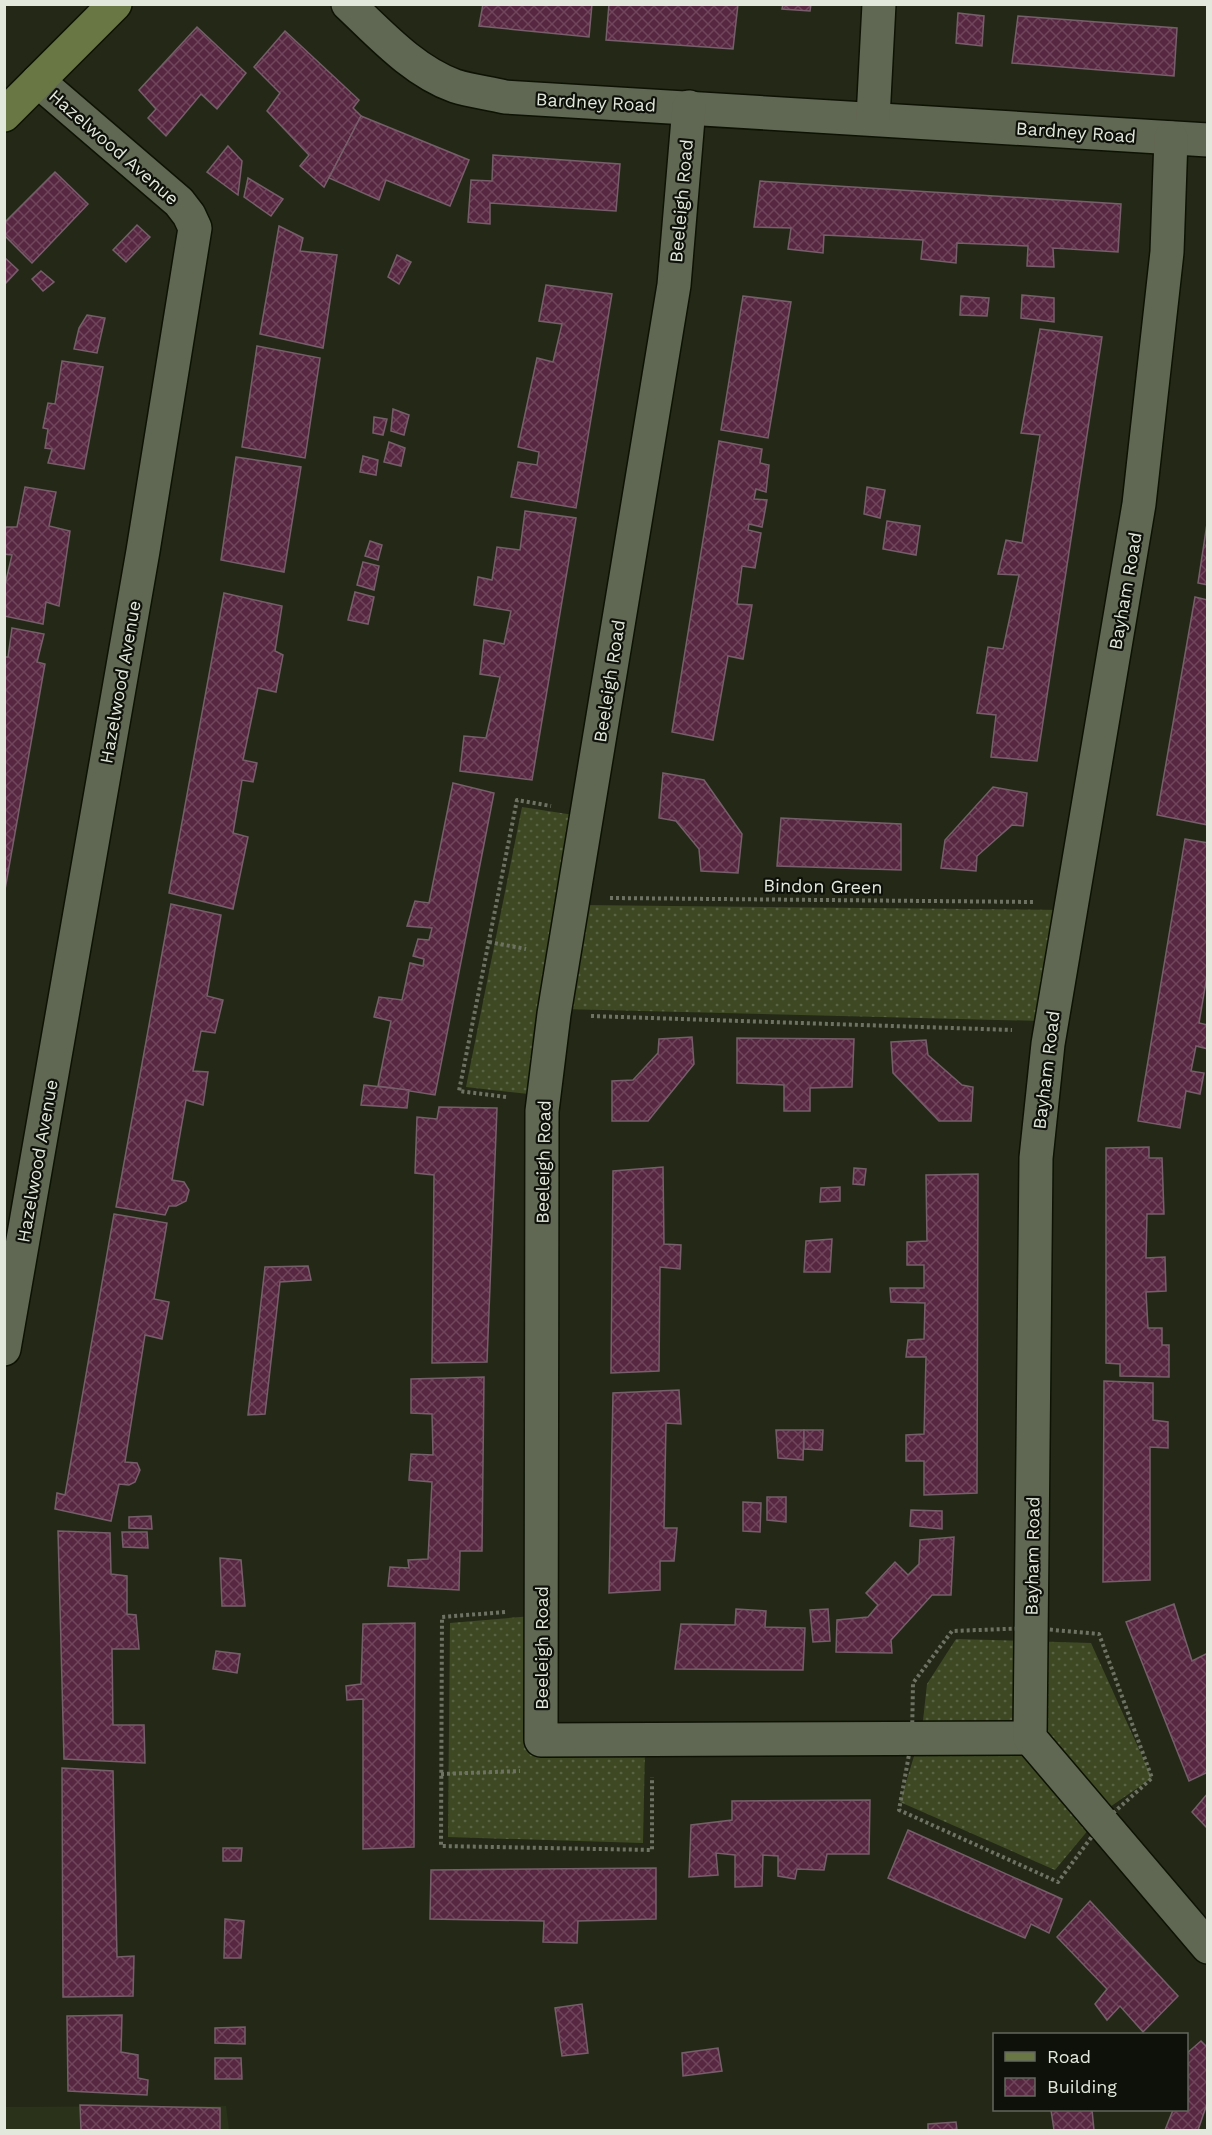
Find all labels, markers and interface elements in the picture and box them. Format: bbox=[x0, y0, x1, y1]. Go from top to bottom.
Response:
street label: Hazelwood Avenue bbox=[45, 85, 183, 209]
street label: Bardney Road bbox=[535, 88, 657, 116]
street label: Bardney Road bbox=[1015, 117, 1137, 147]
street label: Beeleigh Road bbox=[665, 138, 697, 264]
street label: Bayham Road bbox=[1104, 530, 1146, 652]
street label: Hazelwood Avenue bbox=[95, 599, 145, 765]
street label: Beeleigh Road bbox=[589, 618, 629, 744]
street label: Bindon Green bbox=[763, 874, 883, 898]
street label: Bayham Road bbox=[1028, 1010, 1064, 1130]
street label: Hazelwood Avenue bbox=[12, 1078, 62, 1244]
street label: Beeleigh Road bbox=[531, 1100, 555, 1224]
street label: Bayham Road bbox=[1020, 1496, 1044, 1616]
street label: Beeleigh Road bbox=[531, 1586, 552, 1710]
legend bbox=[993, 2033, 1188, 2111]
text: Road bbox=[1047, 2046, 1091, 2067]
text: Building bbox=[1047, 2076, 1117, 2097]

